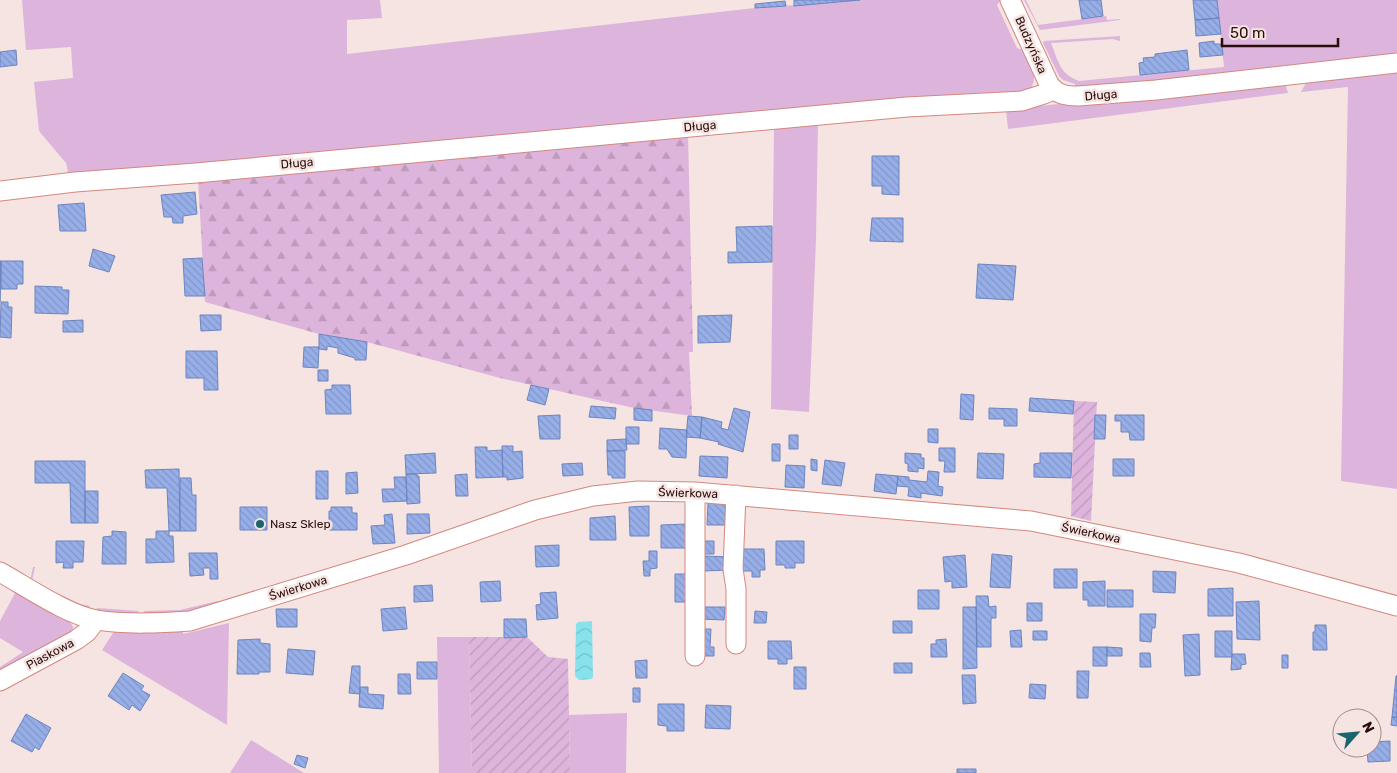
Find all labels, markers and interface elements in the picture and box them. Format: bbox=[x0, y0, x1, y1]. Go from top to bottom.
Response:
street label: Budzyńska bbox=[1012, 14, 1050, 76]
scale bar bbox=[1222, 15, 1338, 47]
text: 50 m bbox=[1230, 24, 1265, 42]
street label: Długa bbox=[1084, 87, 1118, 103]
street label: Długa bbox=[683, 118, 717, 134]
street label: Długa bbox=[280, 155, 314, 171]
street label: Świerkowa bbox=[658, 485, 718, 501]
place label: Nasz Sklep bbox=[270, 517, 331, 531]
marker: Nasz Sklep bbox=[254, 518, 266, 530]
street label: Świerkowa bbox=[1060, 520, 1122, 546]
street label: Świerkowa bbox=[267, 573, 329, 603]
street label: Piaskowa bbox=[24, 636, 76, 672]
north arrow bbox=[1332, 708, 1382, 758]
text: N bbox=[1358, 719, 1378, 736]

